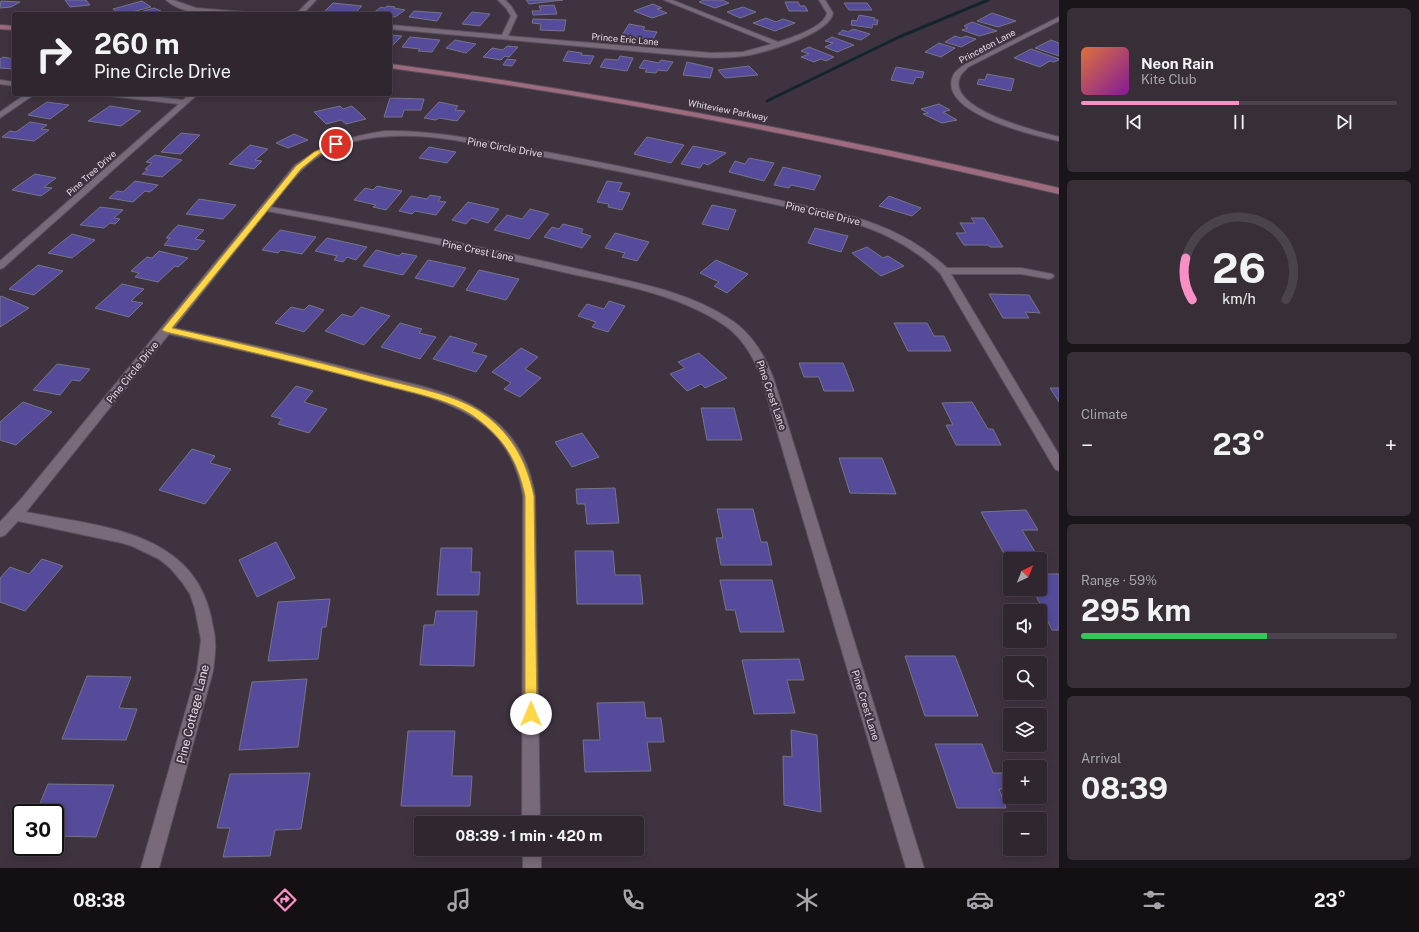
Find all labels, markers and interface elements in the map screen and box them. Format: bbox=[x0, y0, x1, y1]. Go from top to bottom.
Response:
street label: Princeton Lane bbox=[957, 26, 1017, 66]
text: 260 m bbox=[94, 27, 180, 60]
icon: right bbox=[28, 28, 80, 80]
street label: Prince Eric Lane bbox=[591, 31, 659, 47]
text: Neon Rain bbox=[1141, 55, 1214, 72]
text: Pine Circle Drive bbox=[94, 61, 231, 82]
text: Kite Club bbox=[1141, 72, 1196, 87]
street label: Whiteview Parkway bbox=[687, 97, 769, 123]
icon: previous bbox=[1123, 111, 1145, 133]
icon: pause bbox=[1228, 111, 1250, 133]
icon: next bbox=[1333, 111, 1355, 133]
pin bbox=[319, 127, 353, 161]
icon: arrive bbox=[325, 133, 347, 155]
street label: Pine Circle Drive bbox=[466, 134, 544, 160]
street label: Pine Tree Drive bbox=[64, 148, 118, 198]
street label: Pine Circle Drive bbox=[785, 199, 862, 227]
street label: Pine Crest Lane bbox=[441, 237, 515, 264]
text: 26 bbox=[1212, 243, 1266, 292]
text: km/h bbox=[1222, 290, 1256, 307]
street label: Pine Circle Drive bbox=[103, 338, 161, 405]
street label: Pine Crest Lane bbox=[754, 359, 790, 432]
text: Climate bbox=[1081, 407, 1128, 422]
text: 23° bbox=[1212, 426, 1266, 462]
text: − bbox=[1081, 432, 1093, 458]
text: + bbox=[1385, 432, 1397, 458]
north arrow bbox=[1003, 552, 1047, 596]
map controls bbox=[1003, 552, 1047, 856]
text: Range · 59% bbox=[1081, 573, 1157, 588]
text: 295 km bbox=[1081, 592, 1191, 628]
button: sound bbox=[1003, 604, 1047, 648]
button: search bbox=[1003, 656, 1047, 700]
street label: Pine Cottage Lane bbox=[174, 663, 212, 765]
street label: Pine Crest Lane bbox=[850, 668, 882, 742]
position arrow bbox=[510, 693, 552, 735]
button: layers bbox=[1003, 708, 1047, 752]
text: Arrival bbox=[1081, 751, 1121, 766]
button: + bbox=[1003, 760, 1047, 804]
text: 08:39 bbox=[1081, 770, 1168, 806]
speed limit sign: 30 bbox=[12, 804, 64, 856]
button: − bbox=[1003, 812, 1047, 856]
text: 08:39 · 1 min · 420 m bbox=[456, 827, 602, 844]
icon: directions bbox=[271, 886, 299, 914]
icon: music bbox=[445, 886, 473, 914]
icon: phone bbox=[619, 886, 647, 914]
icon: climate bbox=[793, 886, 821, 914]
icon: car bbox=[966, 886, 994, 914]
icon: filters bbox=[1140, 886, 1168, 914]
text: 08:38 bbox=[73, 890, 125, 911]
text: 23° bbox=[1314, 890, 1346, 911]

